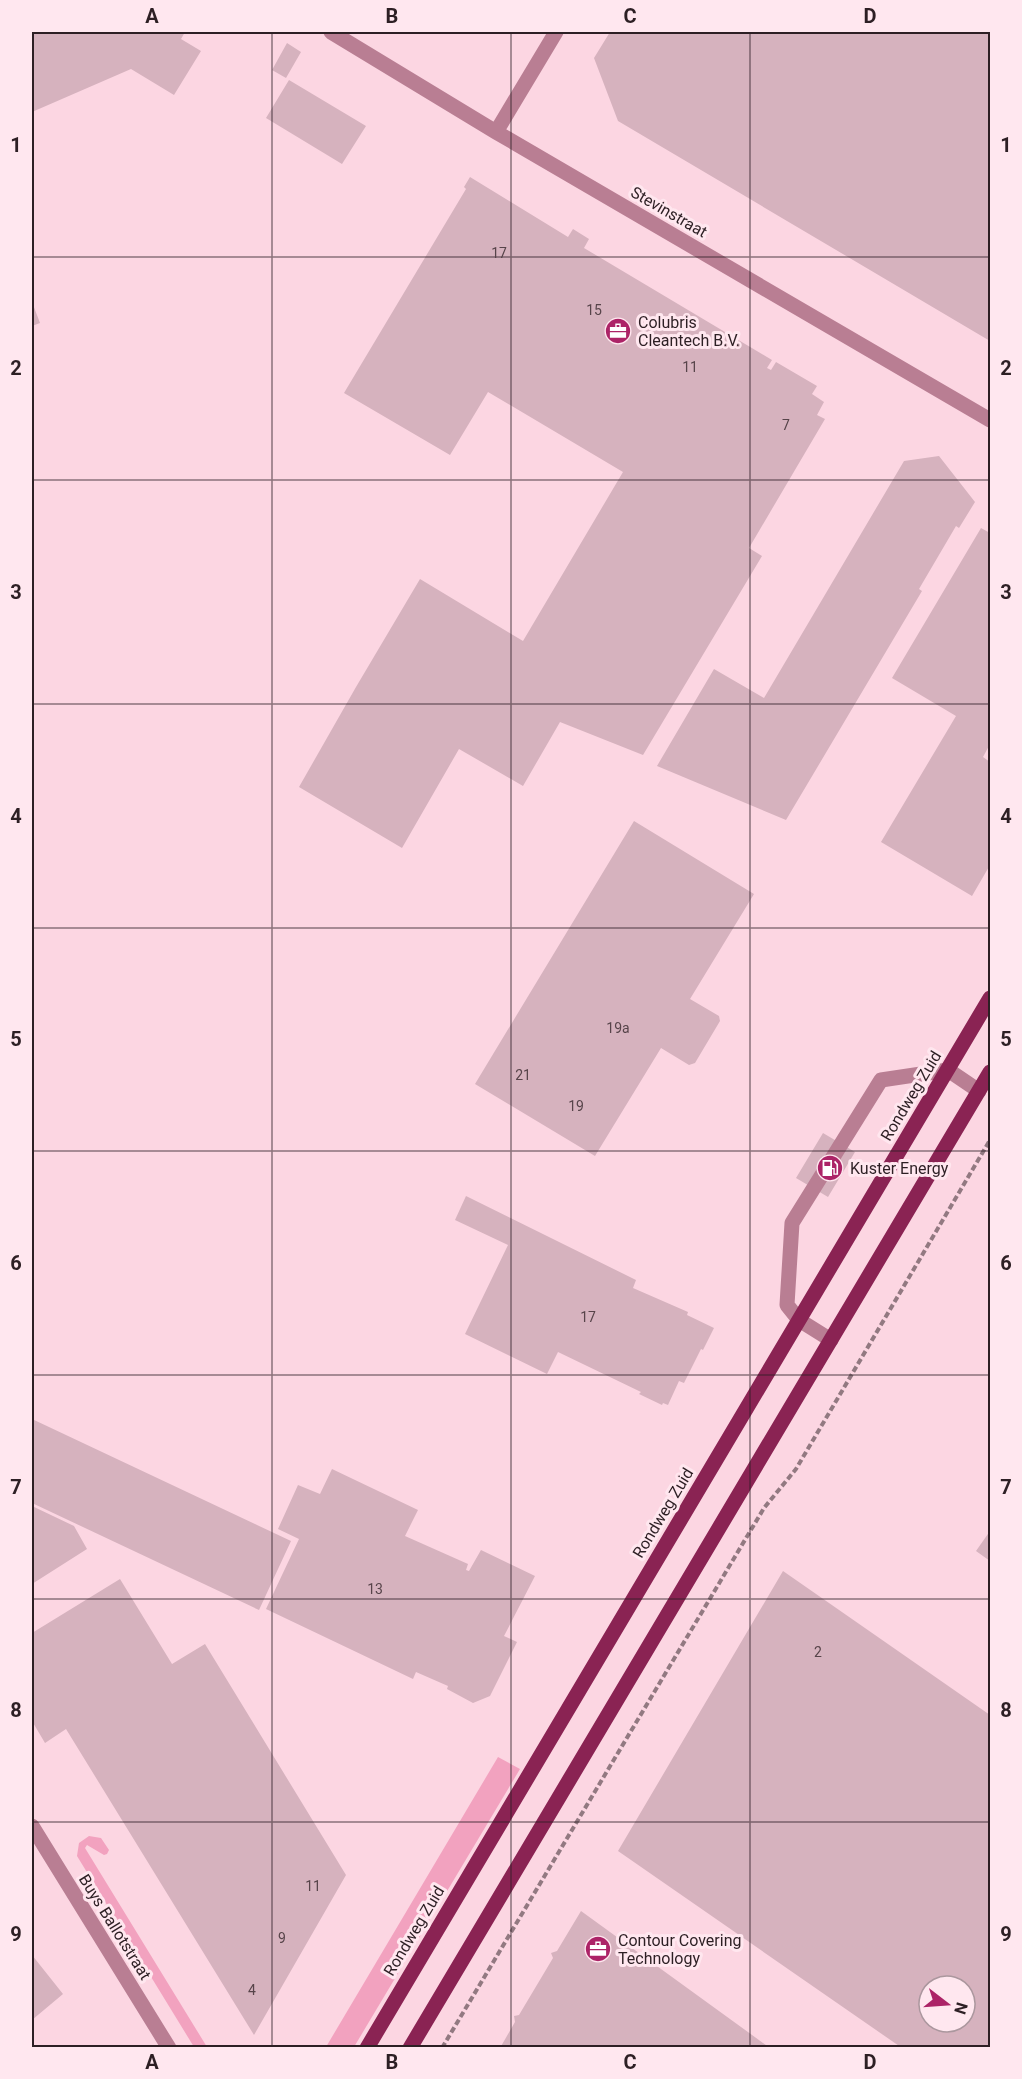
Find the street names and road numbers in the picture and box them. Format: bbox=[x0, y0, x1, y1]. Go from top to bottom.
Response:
street label: Stevinstraat bbox=[628, 183, 710, 241]
street label: Rondweg Zuid bbox=[877, 1048, 945, 1144]
street label: Rondweg Zuid bbox=[629, 1465, 697, 1561]
street label: Buys Ballotstraat bbox=[75, 1871, 155, 1983]
street label: Rondweg Zuid bbox=[380, 1883, 448, 1979]

